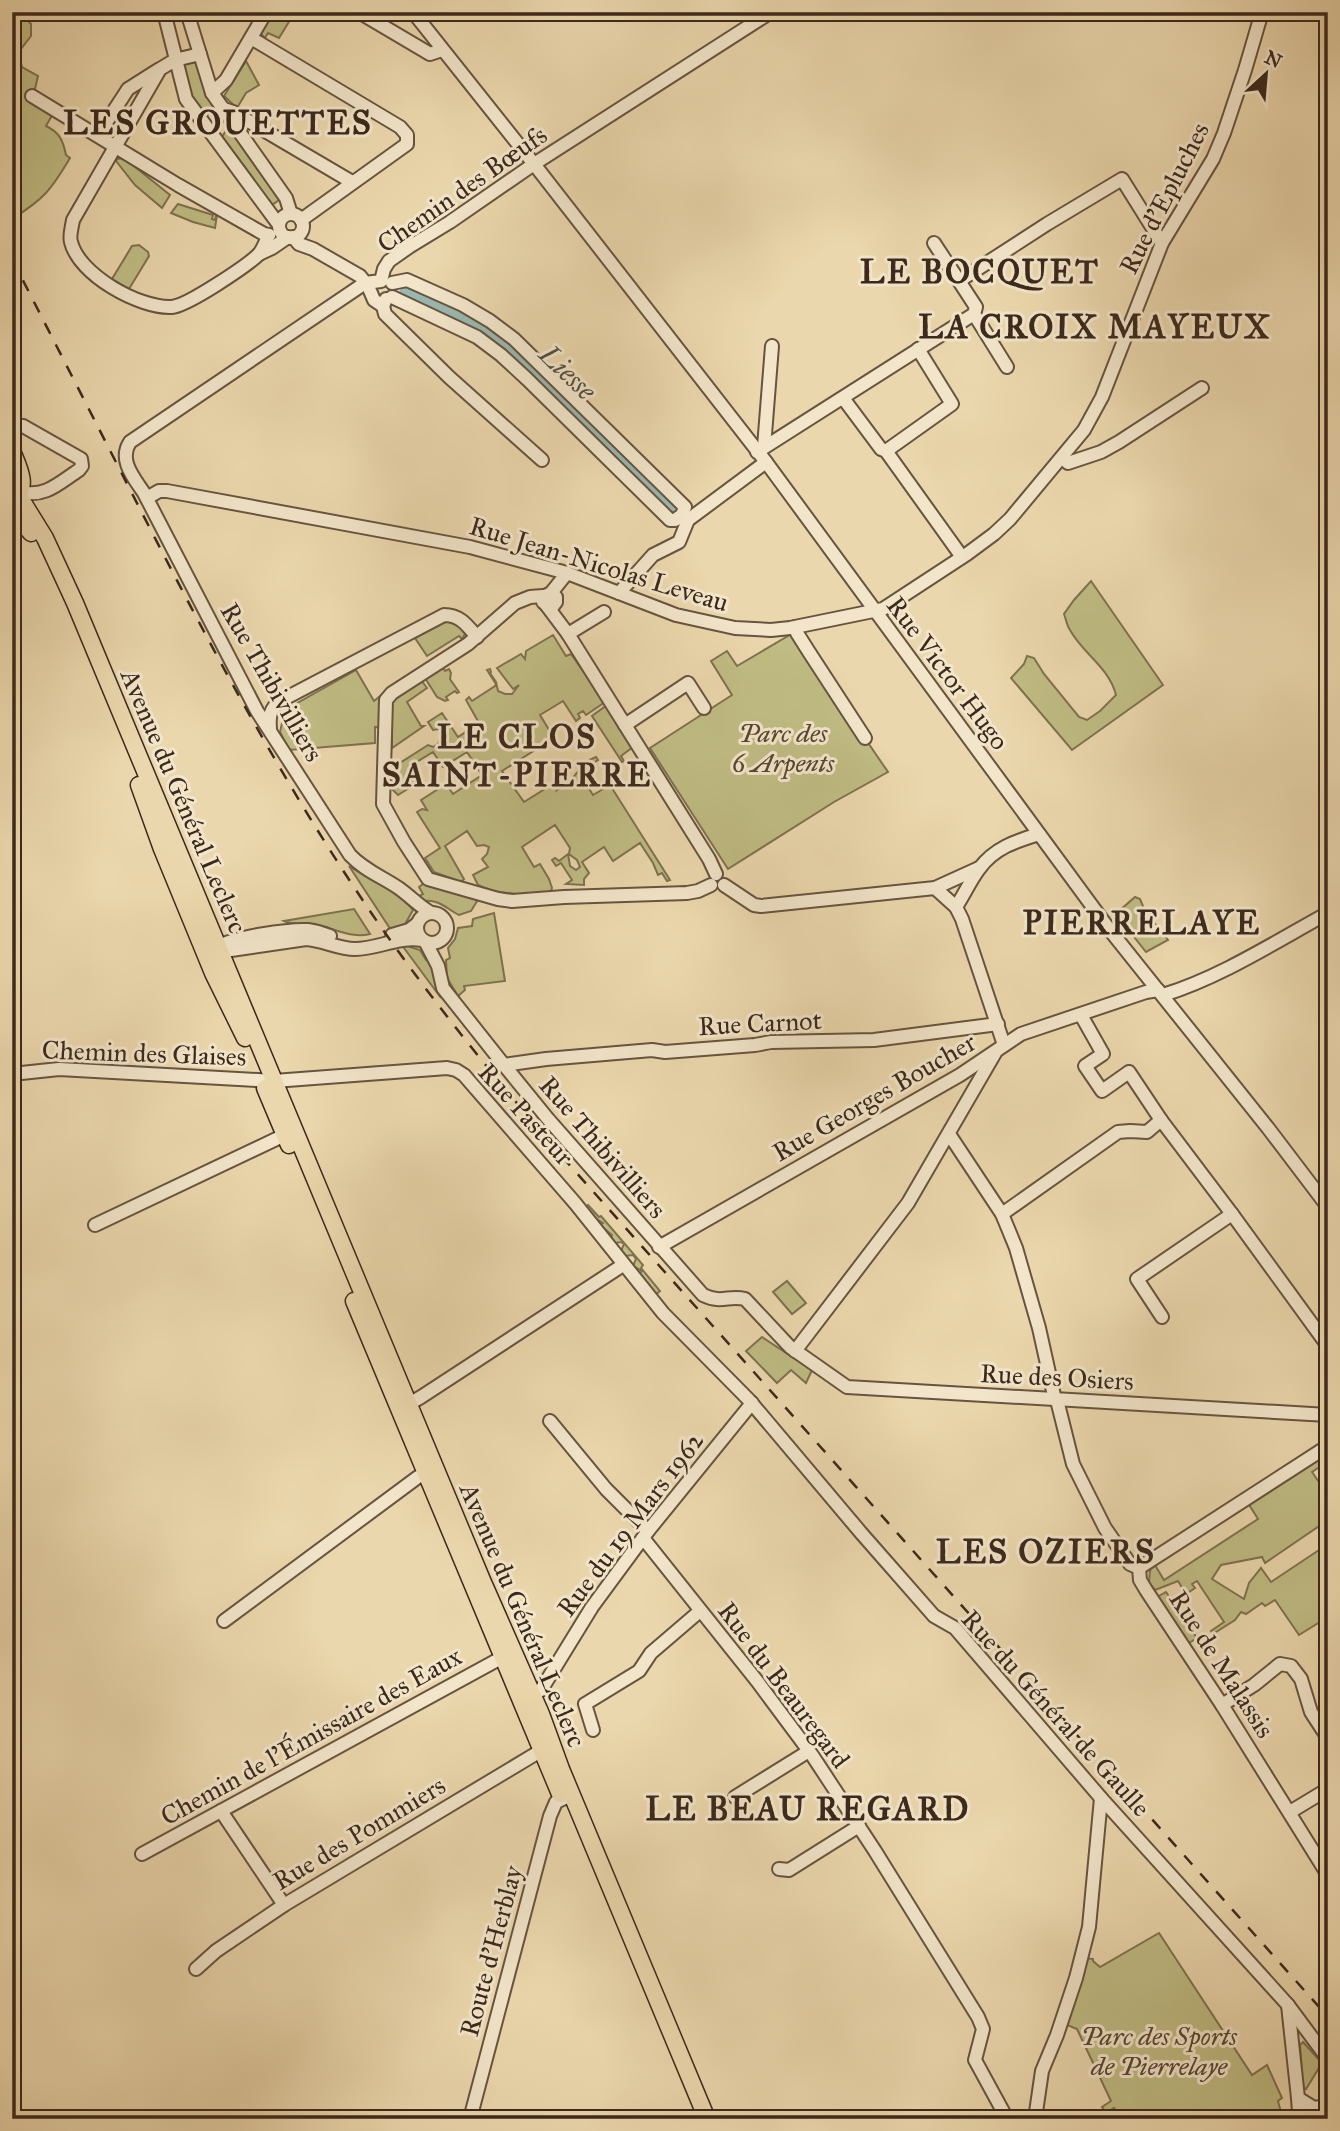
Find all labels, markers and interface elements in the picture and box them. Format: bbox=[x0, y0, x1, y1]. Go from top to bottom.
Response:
north arrow bbox=[1232, 38, 1302, 108]
text: N bbox=[1261, 45, 1286, 73]
district label: LES GROUETTES bbox=[63, 103, 373, 143]
street label: Rue d'Epluches bbox=[1112, 117, 1216, 279]
street label: Chemin des Bœufs bbox=[371, 119, 553, 259]
district label: LE BOCQUET bbox=[860, 252, 1100, 292]
district label: LA CROIX MAYEUX bbox=[918, 307, 1272, 347]
water label: Liesse bbox=[531, 336, 604, 408]
street label: Rue Jean-Nicolas Leveau bbox=[466, 509, 732, 619]
street label: Rue Victor Hugo bbox=[880, 590, 1016, 756]
street label: Rue Thibivilliers bbox=[214, 597, 330, 767]
street label: Avenue du Général Leclerc bbox=[113, 663, 254, 938]
district label: LE CLOS SAINT-PIERRE bbox=[382, 717, 652, 795]
park label: Parc des 6 Arpents bbox=[732, 717, 835, 780]
district label: PIERRELAYE bbox=[1023, 903, 1261, 943]
street label: Rue Carnot bbox=[698, 1004, 822, 1042]
street label: Rue Georges Boucher bbox=[767, 1026, 982, 1168]
street label: Chemin des Glaises bbox=[41, 1033, 247, 1073]
street label: Rue Pasteur bbox=[472, 1056, 580, 1172]
street label: Rue Thibivilliers bbox=[533, 1069, 673, 1225]
street label: Rue des Osiers bbox=[979, 1357, 1135, 1397]
street label: Rue du 19 Mars 1962 bbox=[550, 1425, 710, 1623]
street label: Avenue du Général Leclerc bbox=[452, 1477, 593, 1752]
district label: LES OZIERS bbox=[936, 1532, 1156, 1572]
street label: Rue de Malassis bbox=[1162, 1584, 1282, 1744]
street label: Rue du Beauregard bbox=[711, 1596, 857, 1774]
street label: Rue du Général de Gaulle bbox=[955, 1603, 1157, 1823]
street label: Chemin de l'Émissaire des Eaux bbox=[155, 1640, 467, 1832]
street label: Rue des Pommiers bbox=[267, 1769, 451, 1897]
district label: LE BEAU REGARD bbox=[646, 1789, 970, 1829]
street label: Route d'Herblay bbox=[453, 1861, 529, 2040]
park label: Parc des Sports de Pierrelaye bbox=[1081, 2020, 1238, 2082]

